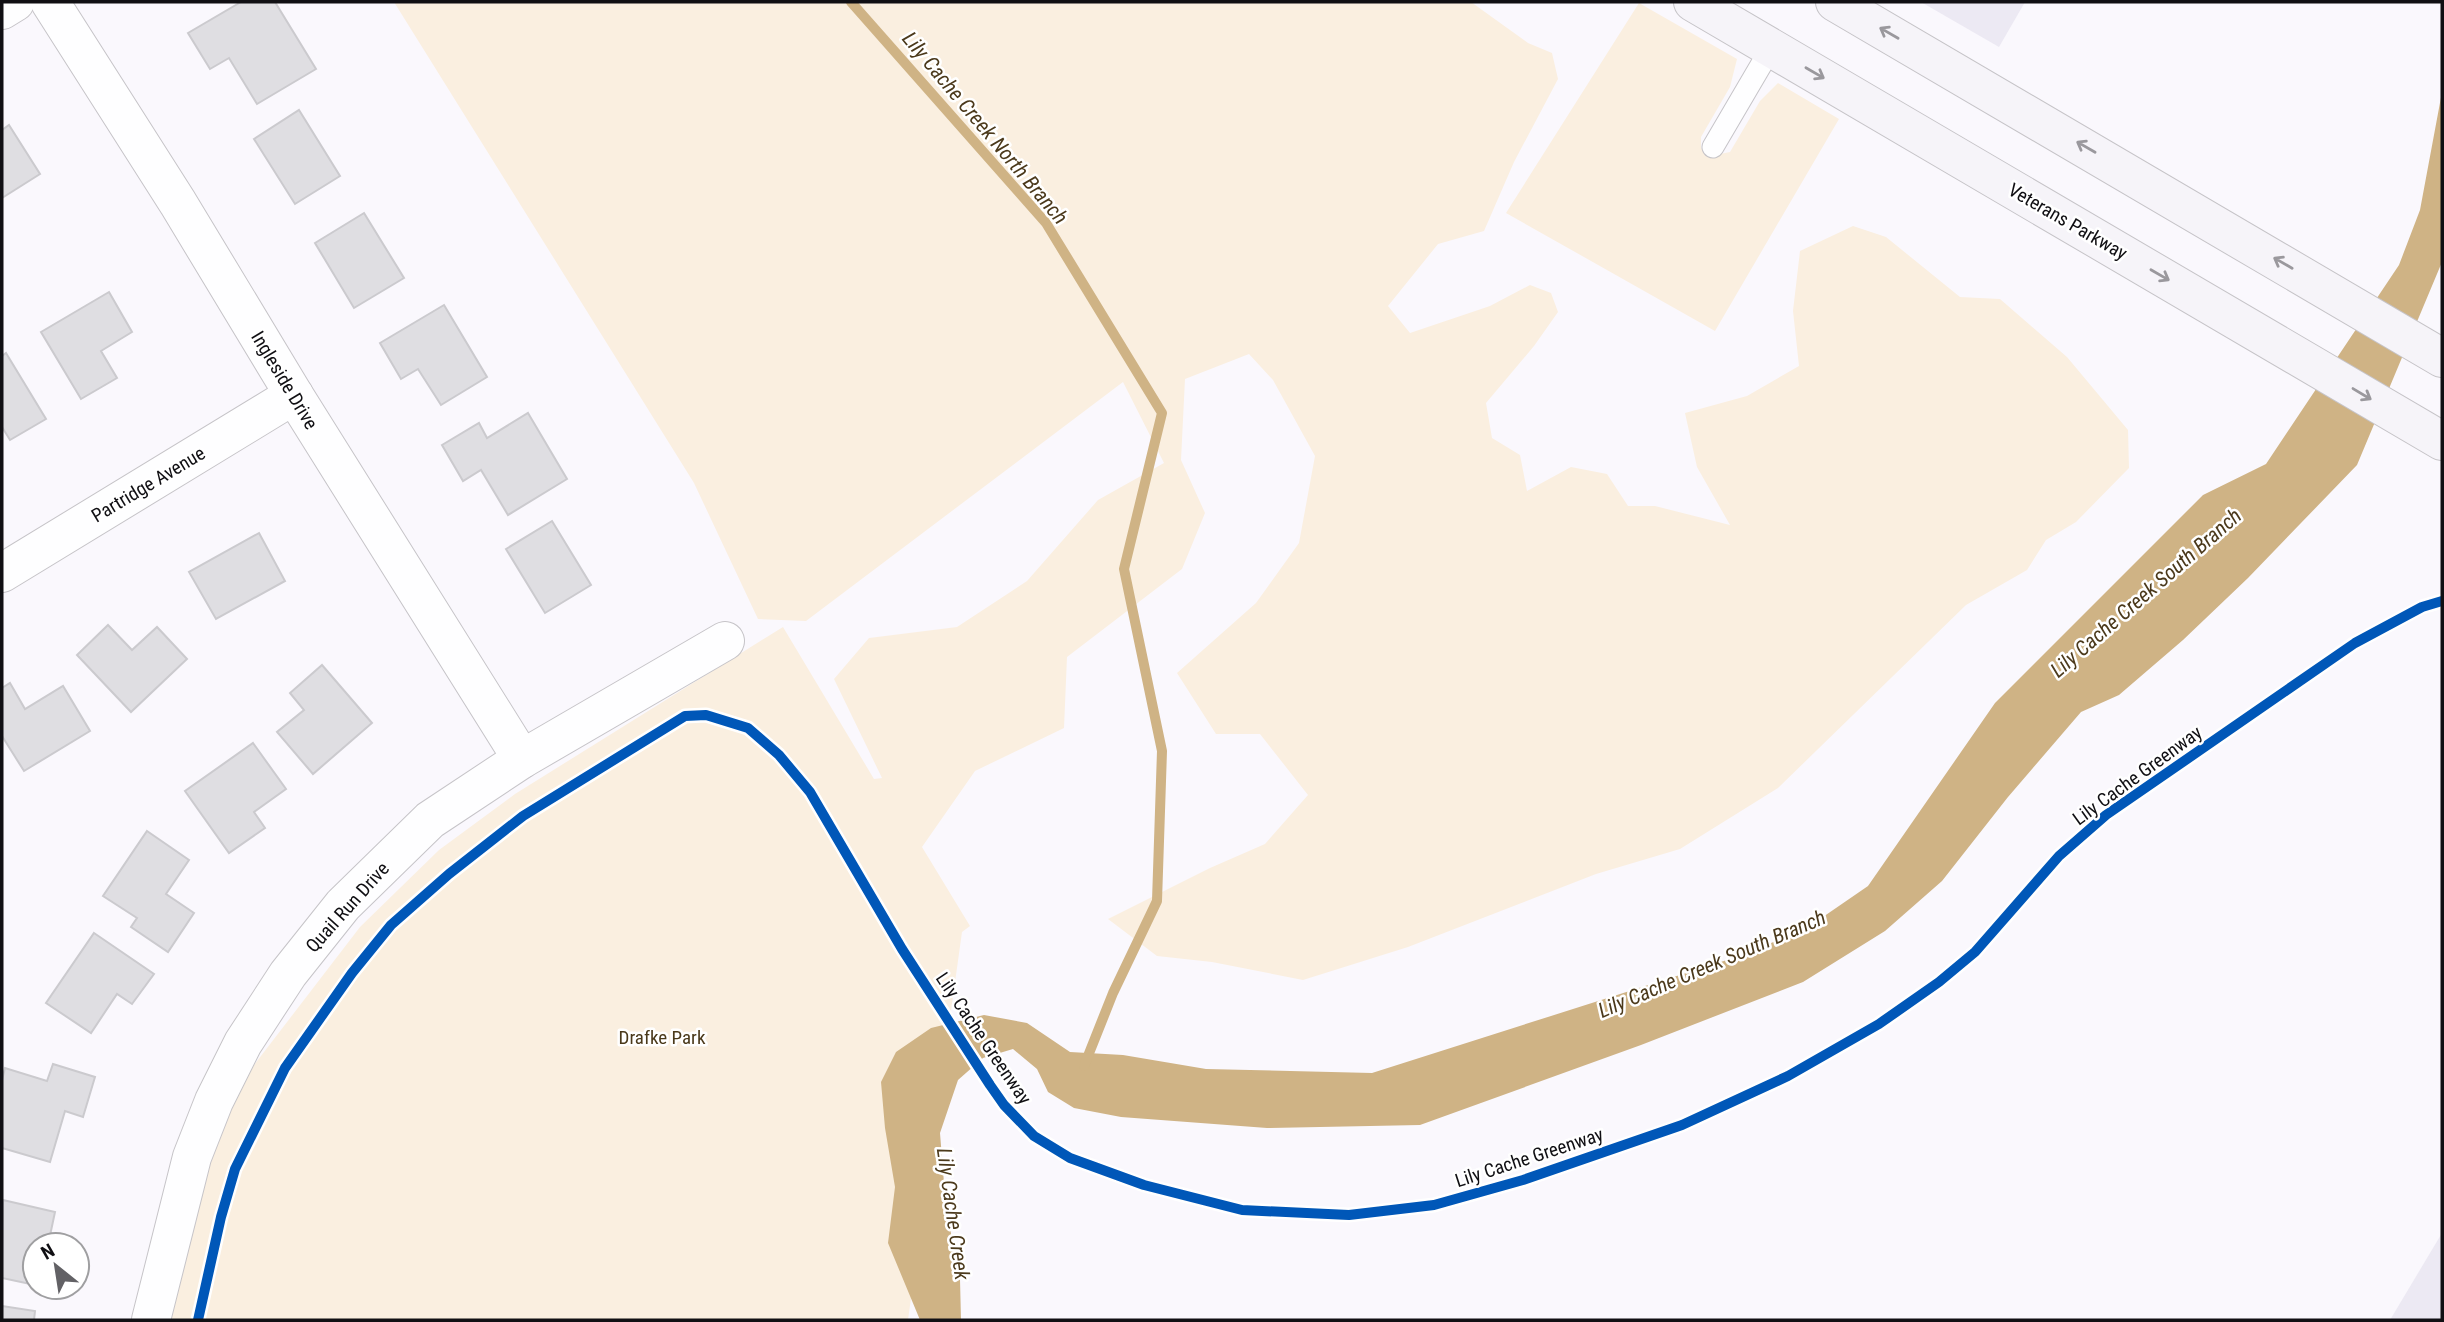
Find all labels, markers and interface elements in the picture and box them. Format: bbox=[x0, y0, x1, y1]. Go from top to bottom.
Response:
one-way arrow bbox=[1880, 26, 1900, 40]
water label: Lily Cache Creek North Branch bbox=[897, 27, 1073, 229]
one-way arrow bbox=[1805, 67, 1825, 81]
one-way arrow bbox=[2077, 140, 2097, 154]
street label: Veterans Parkway bbox=[2004, 178, 2131, 265]
one-way arrow bbox=[2273, 255, 2293, 269]
one-way arrow bbox=[2149, 268, 2169, 282]
street label: Ingleside Drive bbox=[246, 327, 323, 433]
one-way arrow bbox=[2351, 387, 2371, 401]
street label: Partridge Avenue bbox=[87, 441, 209, 527]
water label: Lily Cache Creek South Branch bbox=[2046, 504, 2246, 682]
street label: Lily Cache Greenway bbox=[2068, 721, 2206, 830]
street label: Quail Run Drive bbox=[301, 857, 394, 957]
water label: Lily Cache Creek South Branch bbox=[1595, 905, 1829, 1023]
street label: Lily Cache Greenway bbox=[931, 968, 1036, 1109]
park label: Drafke Park bbox=[619, 1026, 706, 1049]
street label: Lily Cache Greenway bbox=[1452, 1123, 1606, 1192]
water label: Lily Cache Creek bbox=[932, 1146, 974, 1282]
north arrow bbox=[21, 1231, 91, 1301]
text: N bbox=[37, 1239, 59, 1265]

